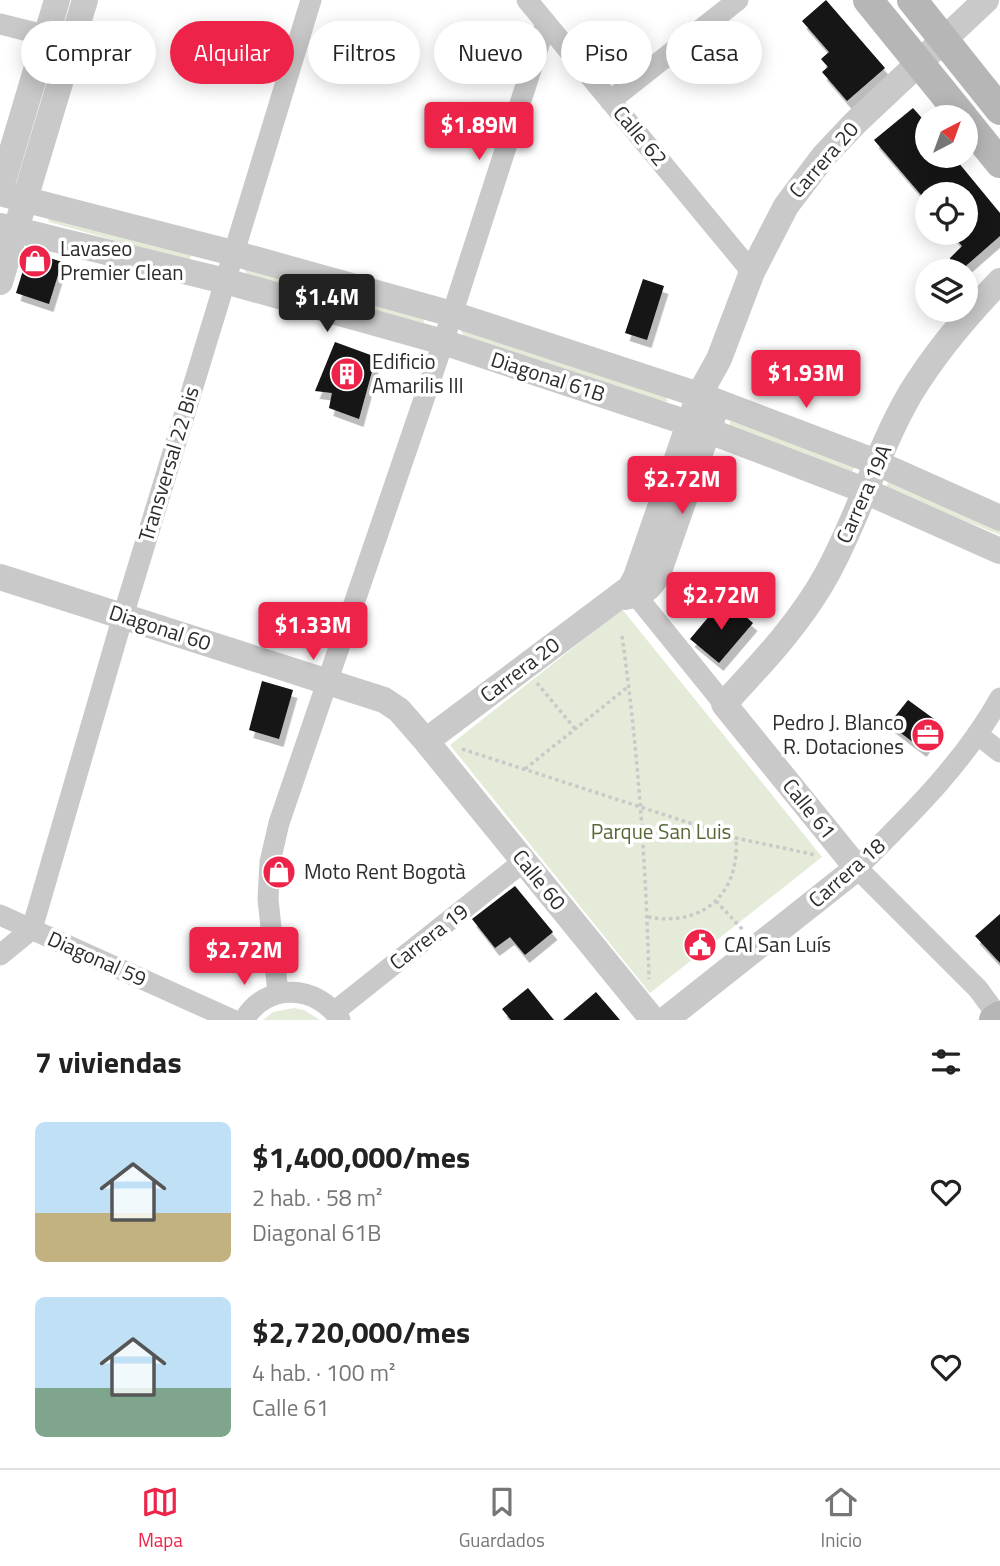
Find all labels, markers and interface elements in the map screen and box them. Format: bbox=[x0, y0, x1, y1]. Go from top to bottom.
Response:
chip: Comprar bbox=[21, 21, 156, 84]
chip: Alquilar bbox=[170, 21, 294, 84]
chip: Filtros bbox=[308, 21, 420, 84]
chip: Nuevo bbox=[434, 21, 547, 84]
chip: Piso bbox=[561, 21, 652, 84]
chip: Casa bbox=[666, 21, 762, 84]
street label: Calle 62 bbox=[606, 98, 676, 173]
pin: $1.89M bbox=[422, 102, 536, 162]
north arrow bbox=[915, 105, 978, 168]
map controls bbox=[915, 105, 978, 322]
text: $1.89M bbox=[440, 107, 518, 142]
street label: Carrera 20 bbox=[781, 114, 866, 205]
button: locate bbox=[915, 182, 978, 245]
place label: Lavaseo Premier Clean bbox=[60, 232, 183, 288]
shop icon: Lavaseo Premier Clean bbox=[16, 242, 54, 280]
button: layers bbox=[915, 259, 978, 322]
pin: $1.4M bbox=[278, 274, 376, 334]
text: $1.4M bbox=[295, 279, 359, 314]
street label: Diagonal 61B bbox=[487, 343, 609, 410]
place label: Edificio Amarilis III bbox=[372, 345, 464, 401]
pin: $1.93M bbox=[749, 350, 863, 410]
building icon: Edificio Amarilis III bbox=[328, 355, 366, 393]
text: $1.93M bbox=[767, 355, 845, 390]
street label: Transversal 22 Bis bbox=[129, 382, 207, 545]
street label: Carrera 19A bbox=[827, 439, 899, 548]
pin: $2.72M bbox=[625, 456, 739, 516]
text: $2.72M bbox=[643, 461, 721, 496]
pin: $2.72M bbox=[664, 572, 778, 632]
text: $2.72M bbox=[682, 577, 760, 612]
street label: Diagonal 60 bbox=[105, 596, 215, 659]
pin: $1.33M bbox=[256, 602, 370, 662]
text: $1.33M bbox=[274, 607, 352, 642]
street label: Carrera 20 bbox=[473, 628, 566, 710]
place label: Pedro J. Blanco R. Dotaciones bbox=[772, 706, 904, 762]
office icon: Pedro J. Blanco R. Dotaciones bbox=[909, 716, 947, 754]
street label: Calle 61 bbox=[775, 771, 844, 846]
park label: Parque San Luis bbox=[591, 815, 731, 847]
street label: Carrera 18 bbox=[801, 830, 892, 915]
street label: Calle 60 bbox=[505, 842, 574, 917]
shop icon: Moto Rent Bogotà bbox=[260, 853, 298, 891]
place label: Moto Rent Bogotà bbox=[304, 855, 466, 887]
street label: Carrera 19 bbox=[382, 895, 475, 977]
street label: Diagonal 59 bbox=[43, 922, 152, 994]
public building icon: CAI San Luís bbox=[681, 926, 719, 964]
pin: $2.72M bbox=[187, 928, 301, 987]
place label: CAI San Luís bbox=[724, 928, 831, 960]
text: $2.72M bbox=[205, 932, 283, 967]
text: 7 viviendas bbox=[35, 1039, 182, 1085]
icon: filters bbox=[927, 1043, 965, 1081]
text: $1,400,000/mes bbox=[252, 1134, 470, 1180]
icon: home bbox=[91, 1150, 175, 1234]
icon: heart bbox=[927, 1173, 965, 1211]
text: 2 hab. · 58 m² bbox=[252, 1180, 382, 1215]
text: Diagonal 61B bbox=[252, 1215, 382, 1250]
text: $2,720,000/mes bbox=[252, 1309, 470, 1355]
icon: home bbox=[91, 1325, 175, 1409]
icon: heart bbox=[927, 1348, 965, 1386]
text: 4 hab. · 100 m² bbox=[252, 1355, 395, 1390]
text: Calle 61 bbox=[252, 1390, 329, 1425]
tab: Mapa bbox=[138, 1483, 183, 1554]
tab: Guardados bbox=[459, 1483, 545, 1554]
tab: Inicio bbox=[821, 1483, 862, 1554]

